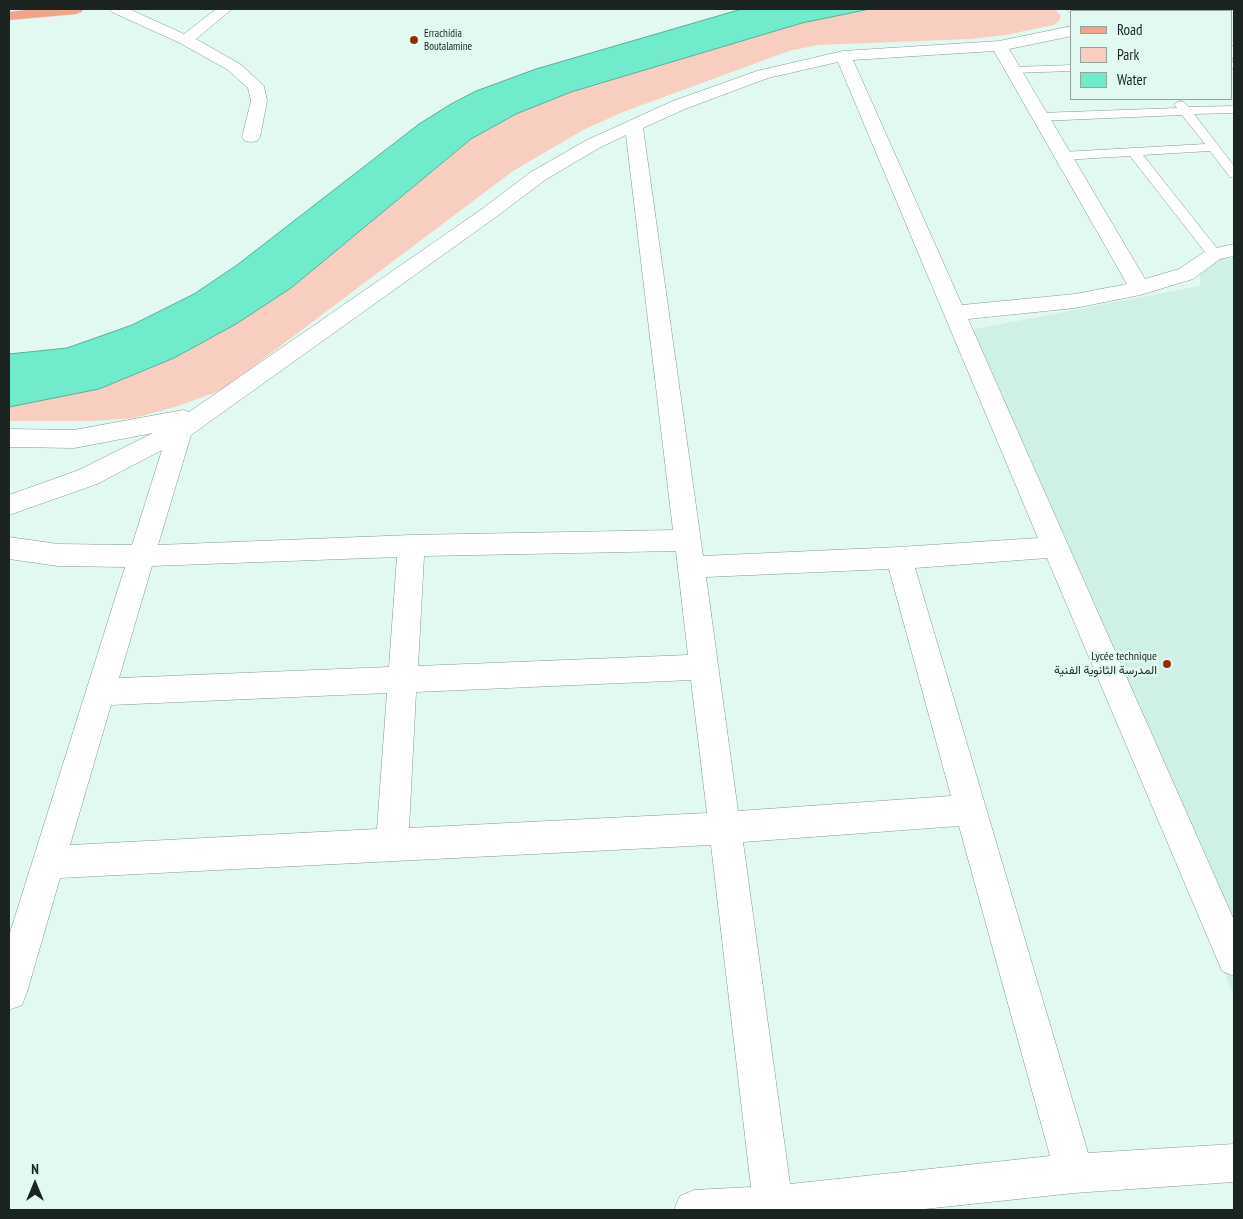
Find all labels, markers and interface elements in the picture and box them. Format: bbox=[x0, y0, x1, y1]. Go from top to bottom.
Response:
legend bbox=[1070, 10, 1233, 100]
text: Road bbox=[1117, 20, 1143, 39]
place label: Errachidia Boutalamine bbox=[424, 27, 472, 53]
marker: Errachidia Boutalamine bbox=[408, 34, 420, 46]
text: Park bbox=[1117, 45, 1139, 64]
text: Water bbox=[1117, 70, 1147, 89]
place label: Lycée technique المدرسة الثانوية الفنية bbox=[1054, 650, 1157, 678]
marker: Lycée technique المدرسة الثانوية الفنية bbox=[1161, 658, 1173, 670]
north arrow bbox=[10, 1159, 60, 1209]
text: N bbox=[31, 1160, 39, 1178]

